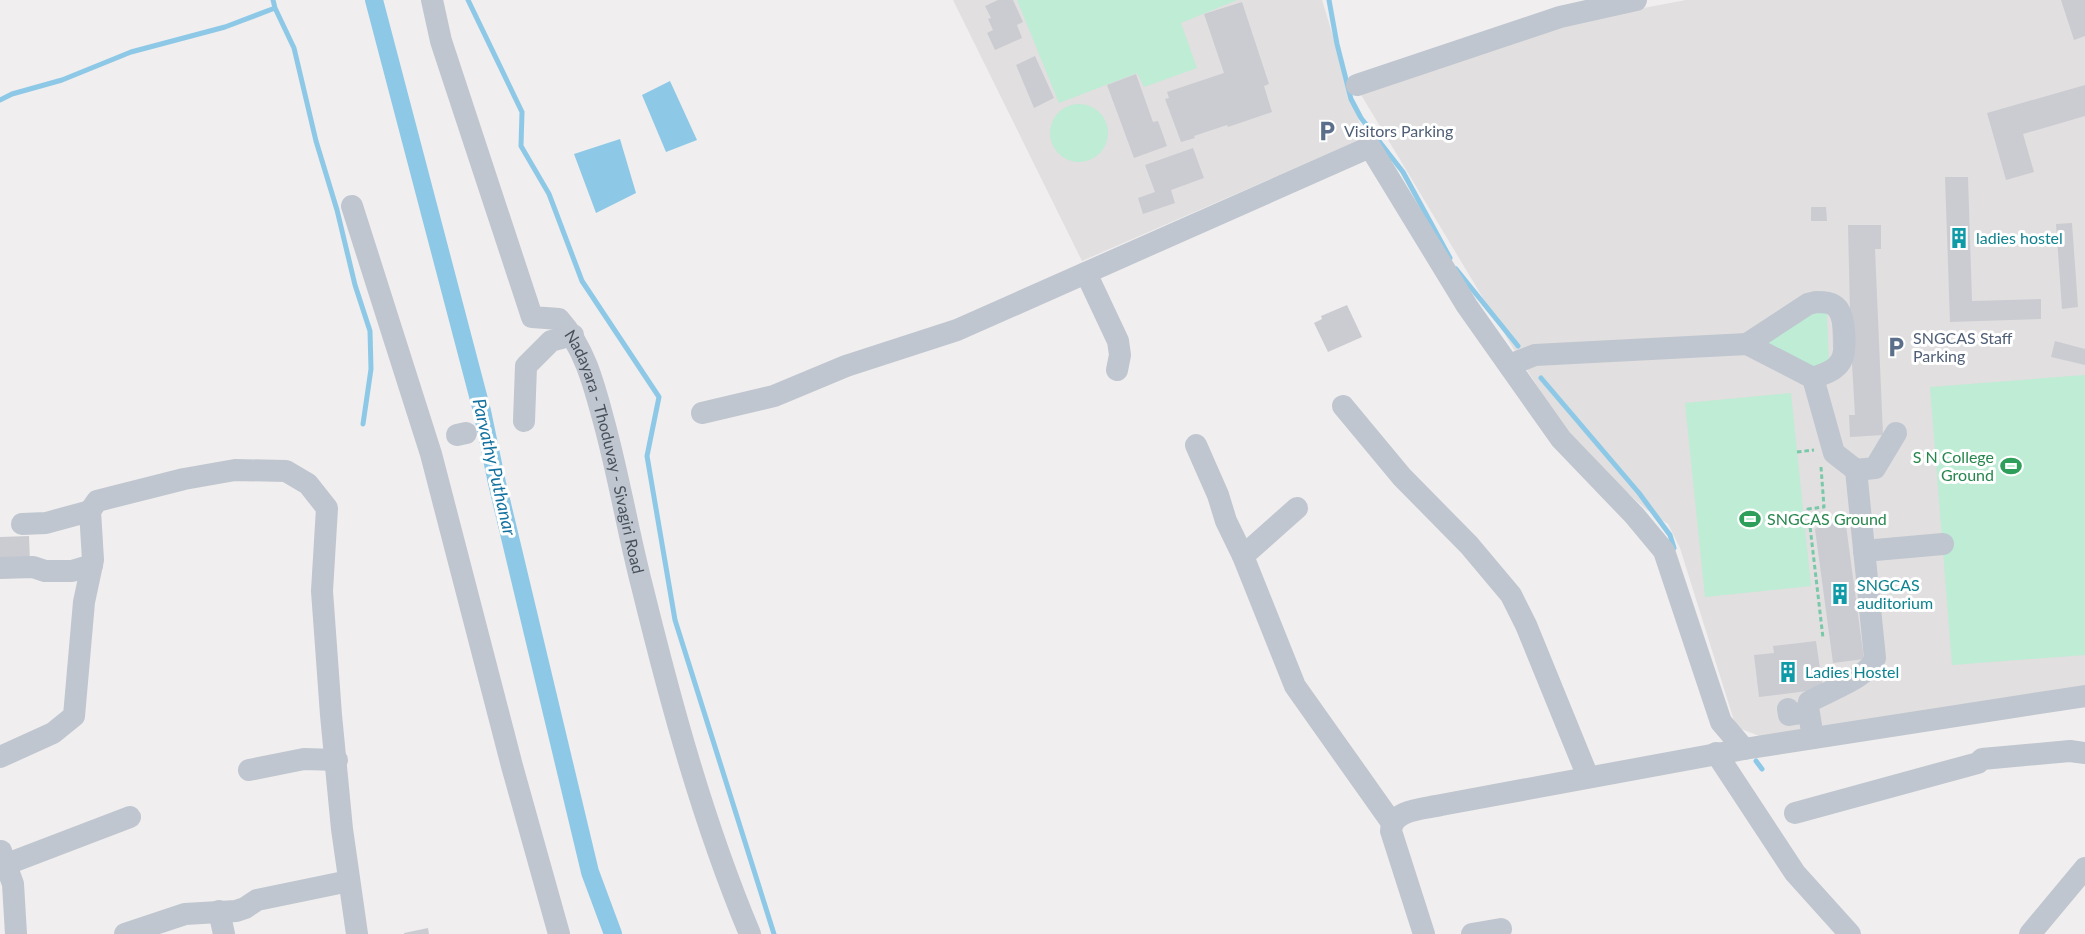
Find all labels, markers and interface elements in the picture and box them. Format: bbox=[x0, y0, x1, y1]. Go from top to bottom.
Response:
parking icon: Visitors Parking bbox=[1315, 119, 1339, 143]
place label: Visitors Parking bbox=[1344, 121, 1453, 140]
building icon: ladies hostel bbox=[1947, 226, 1971, 250]
place label: ladies hostel bbox=[1976, 228, 2063, 247]
street label: Nadayara - Thoduvay - Sivagiri Road bbox=[561, 326, 649, 576]
place label: SNGCAS Staff Parking bbox=[1913, 328, 2013, 365]
parking icon: SNGCAS Staff Parking bbox=[1884, 335, 1908, 359]
water label: Parvathy Puthanar bbox=[469, 396, 522, 538]
place label: S N College Ground bbox=[1913, 447, 1994, 484]
sports icon: S N College Ground bbox=[1999, 454, 2023, 478]
sports icon: SNGCAS Ground bbox=[1738, 507, 1762, 531]
place label: SNGCAS Ground bbox=[1767, 509, 1887, 528]
place label: SNGCAS auditorium bbox=[1857, 575, 1933, 612]
building icon: SNGCAS auditorium bbox=[1828, 582, 1852, 606]
building icon: Ladies Hostel bbox=[1776, 660, 1800, 684]
place label: Ladies Hostel bbox=[1805, 662, 1899, 681]

